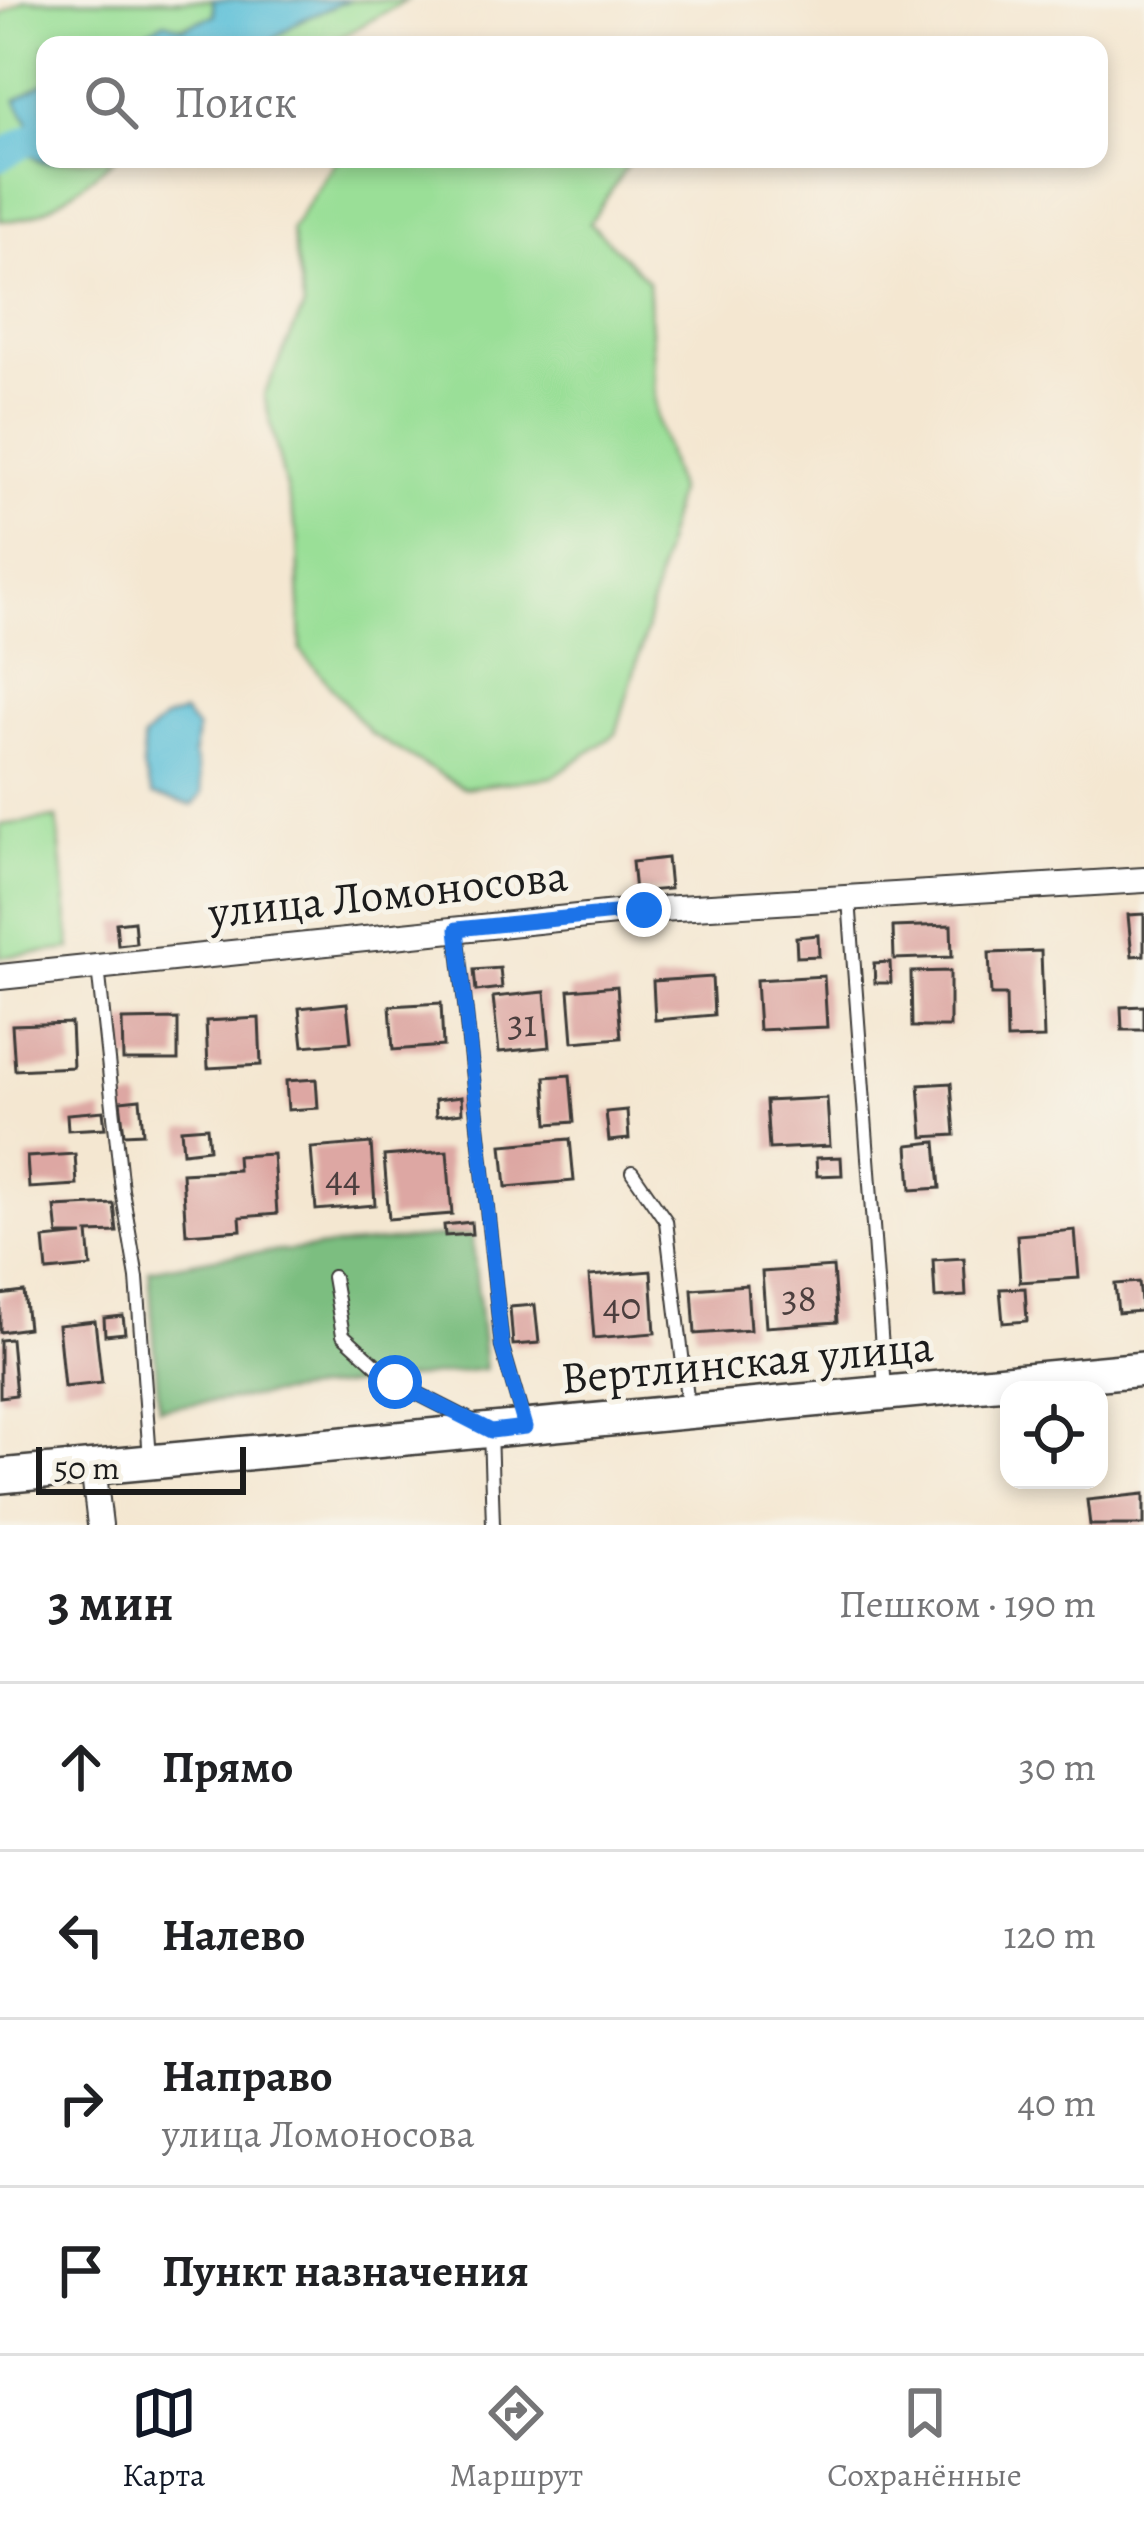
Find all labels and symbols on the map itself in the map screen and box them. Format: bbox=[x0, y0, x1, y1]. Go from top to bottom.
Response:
street label: улица Ломоносова bbox=[204, 844, 571, 944]
route end bbox=[617, 883, 671, 937]
house number: 31 bbox=[507, 996, 537, 1049]
house number: 44 bbox=[325, 1151, 361, 1204]
house number: 38 bbox=[781, 1271, 817, 1324]
house number: 40 bbox=[603, 1279, 641, 1332]
street label: Вертлинская улица bbox=[558, 1315, 936, 1409]
route start bbox=[368, 1355, 422, 1409]
scale bar bbox=[36, 1441, 246, 1494]

